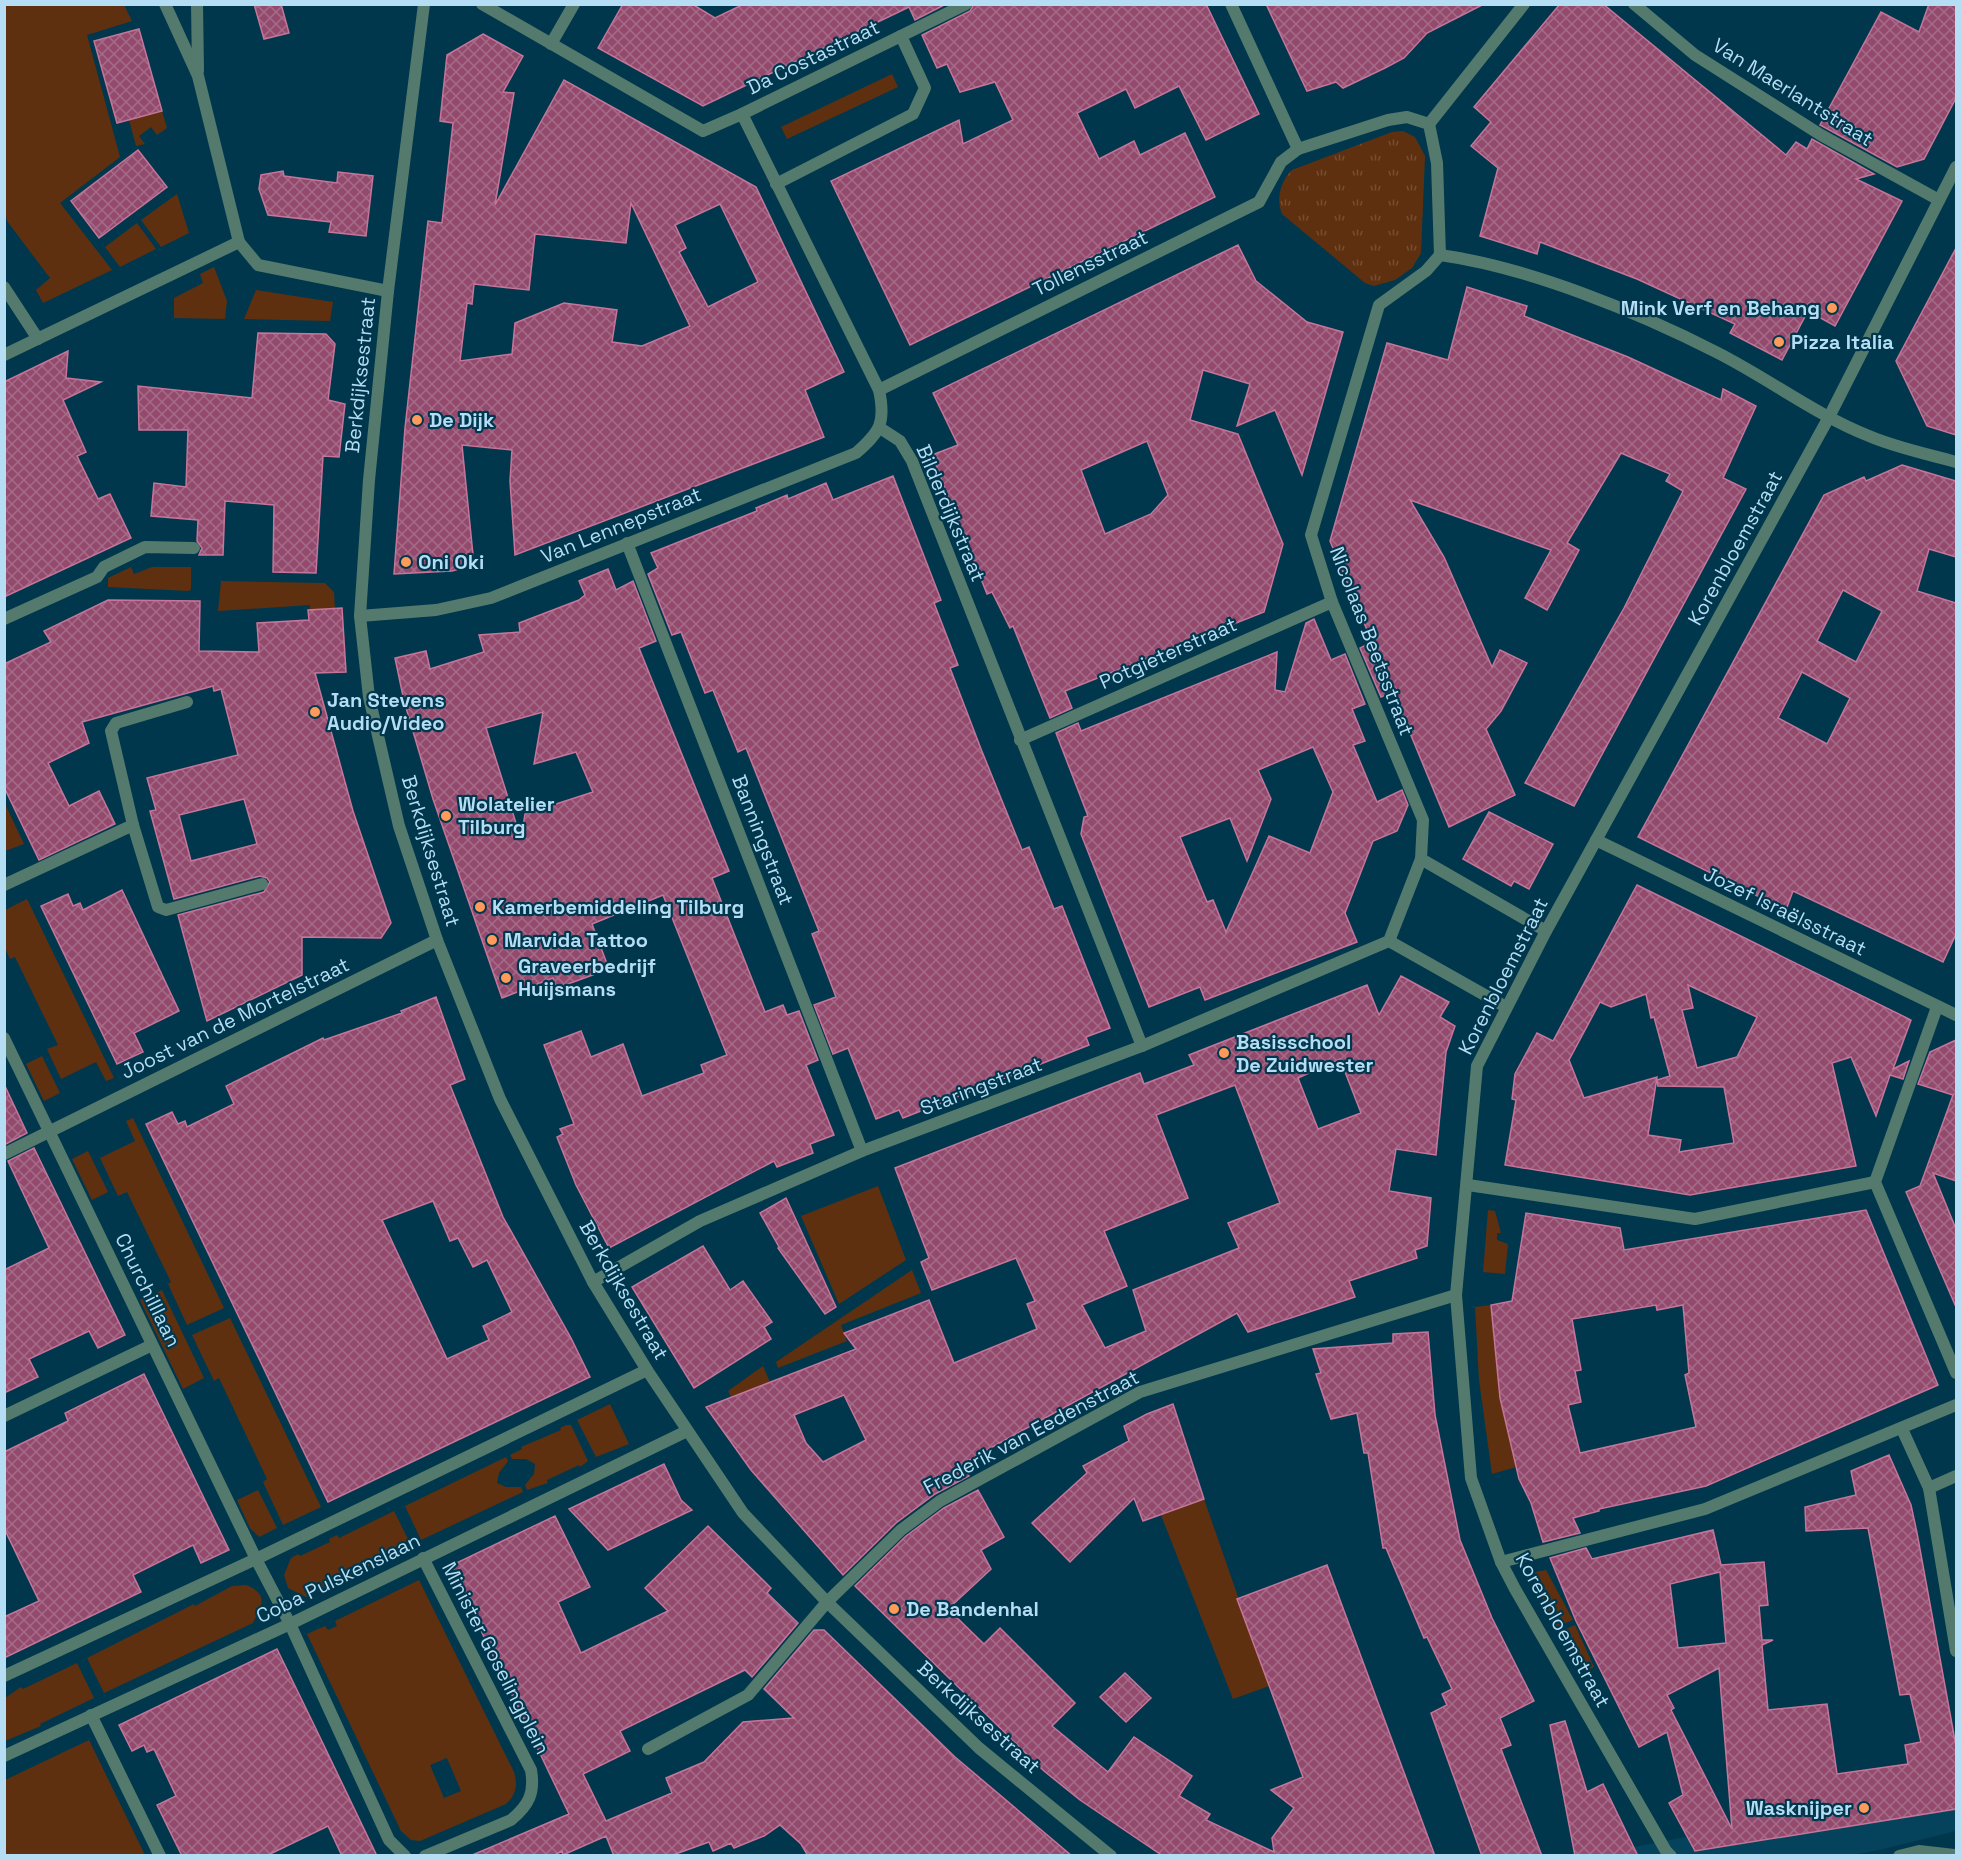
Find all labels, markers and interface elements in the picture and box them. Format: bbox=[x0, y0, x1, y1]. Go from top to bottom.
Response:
street label: Da Costastraat bbox=[742, 14, 884, 100]
street label: Van Maerlantstraat bbox=[1708, 32, 1878, 152]
street label: Tollensstraat bbox=[1028, 224, 1152, 302]
place label: Mink Verf en Behang bbox=[1621, 295, 1820, 321]
street label: Berkdijksestraat bbox=[339, 296, 381, 454]
marker: Mink Verf en Behang bbox=[1825, 301, 1839, 315]
place label: Pizza Italia bbox=[1791, 329, 1894, 355]
marker: Pizza Italia bbox=[1772, 335, 1786, 349]
place label: De Dijk bbox=[429, 407, 494, 433]
marker: De Dijk bbox=[410, 413, 424, 427]
street label: Bilderdijkstraat bbox=[910, 441, 992, 585]
street label: Korenbloemstraat bbox=[1682, 466, 1788, 630]
street label: Van Lennepstraat bbox=[537, 481, 705, 569]
street label: Nicolaas Beetsstraat bbox=[1324, 543, 1420, 739]
place label: Oni Oki bbox=[418, 549, 484, 575]
marker: Oni Oki bbox=[399, 555, 413, 569]
street label: Potgieterstraat bbox=[1095, 611, 1241, 695]
place label: Jan Stevens Audio/Video bbox=[327, 687, 445, 736]
marker: Jan Stevens Audio/Video bbox=[308, 705, 322, 719]
street label: Banningstraat bbox=[726, 771, 800, 909]
street label: Berkdijksestraat bbox=[396, 772, 466, 930]
place label: Wolatelier Tilburg bbox=[458, 791, 555, 840]
marker: Wolatelier Tilburg bbox=[439, 809, 453, 823]
street label: Jozef Israëlsstraat bbox=[1699, 860, 1871, 962]
street label: Korenbloemstraat bbox=[1452, 893, 1554, 1059]
place label: Kamerbemiddeling Tilburg bbox=[492, 894, 744, 920]
marker: Kamerbemiddeling Tilburg bbox=[473, 900, 487, 914]
place label: Marvida Tattoo bbox=[504, 927, 648, 953]
marker: Marvida Tattoo bbox=[485, 933, 499, 947]
street label: Joost van de Mortelstraat bbox=[116, 951, 354, 1085]
place label: Graveerbedrijf Huijsmans bbox=[518, 953, 656, 1002]
marker: Graveerbedrijf Huijsmans bbox=[499, 971, 513, 985]
place label: Basisschool De Zuidwester bbox=[1236, 1029, 1373, 1078]
marker: Basisschool De Zuidwester bbox=[1217, 1046, 1231, 1060]
street label: Staringstraat bbox=[916, 1051, 1046, 1121]
street label: Berkdijksestraat bbox=[574, 1216, 674, 1364]
street label: Churchilllaan bbox=[109, 1229, 187, 1351]
street label: Frederik van Eedenstraat bbox=[919, 1364, 1143, 1500]
street label: Coba Pulskenslaan bbox=[252, 1527, 424, 1629]
street label: Korenbloemstraat bbox=[1510, 1548, 1616, 1712]
street label: Minister Goselingplein bbox=[436, 1557, 556, 1759]
place label: De Bandenhal bbox=[906, 1596, 1039, 1622]
marker: De Bandenhal bbox=[887, 1602, 901, 1616]
street label: Berkdijksestraat bbox=[912, 1655, 1046, 1779]
place label: Wasknijper bbox=[1746, 1795, 1852, 1821]
marker: Wasknijper bbox=[1857, 1801, 1871, 1815]

